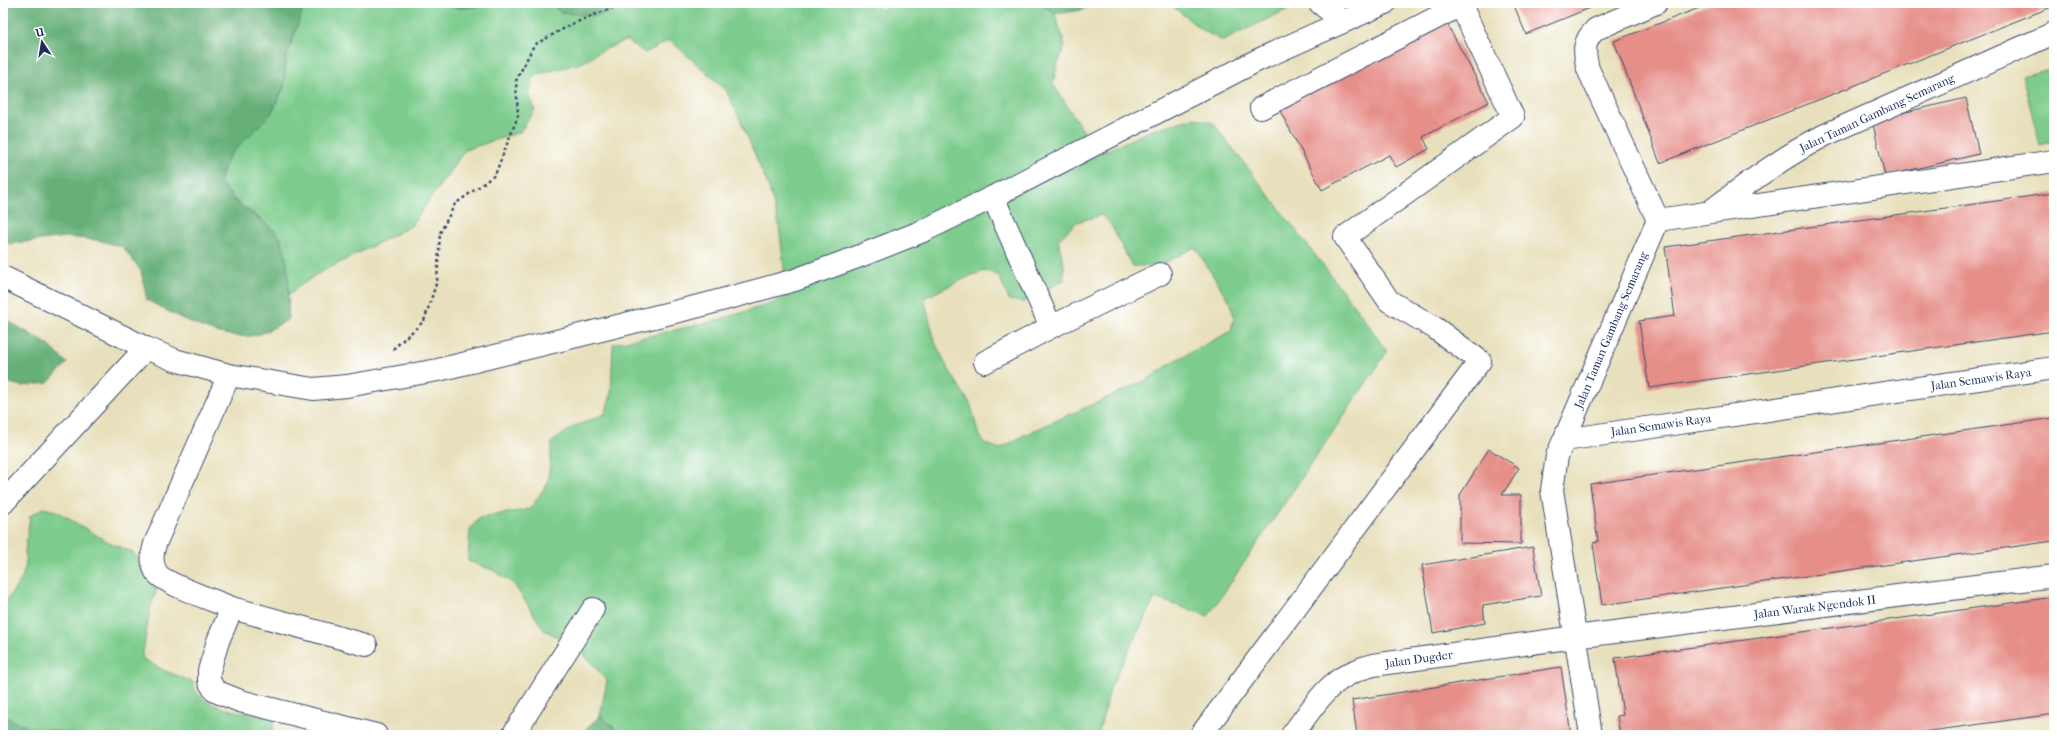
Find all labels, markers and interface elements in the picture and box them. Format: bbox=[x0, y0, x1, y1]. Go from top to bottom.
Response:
north arrow bbox=[22, 22, 62, 62]
text: U bbox=[34, 25, 46, 40]
street label: Jalan Taman Gambang Semarang bbox=[1796, 71, 1957, 156]
street label: Jalan Taman Gambang Semarang bbox=[1571, 249, 1651, 412]
street label: Jalan Semawis Raya bbox=[1929, 365, 2033, 393]
street label: Jalan Semawis Raya bbox=[1609, 411, 1713, 439]
street label: Jalan Warak Ngendok II bbox=[1752, 593, 1877, 622]
street label: Jalan Dugder bbox=[1383, 647, 1455, 671]

